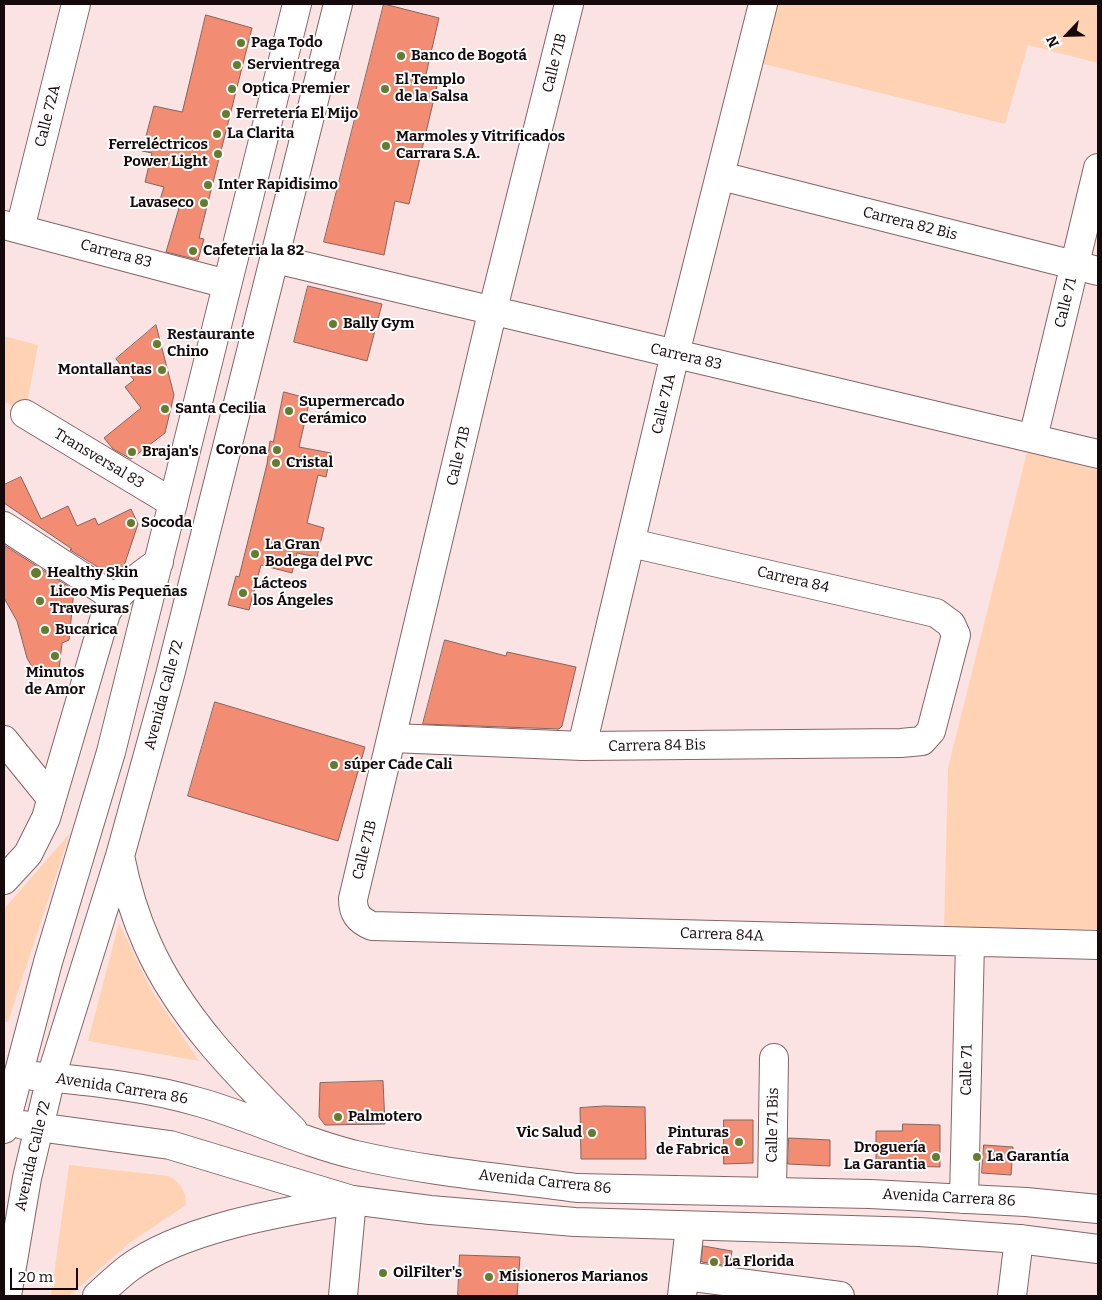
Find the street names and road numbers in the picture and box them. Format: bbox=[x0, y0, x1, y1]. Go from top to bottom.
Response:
street label: Calle 71B bbox=[539, 31, 571, 95]
street label: Calle 72A bbox=[32, 83, 64, 149]
street label: Carrera 82 Bis bbox=[861, 204, 959, 244]
street label: Carrera 83 bbox=[78, 236, 154, 272]
street label: Calle 71 bbox=[1051, 276, 1081, 330]
street label: Carrera 83 bbox=[648, 340, 724, 374]
street label: Calle 71A bbox=[648, 372, 680, 436]
street label: Calle 71B bbox=[443, 424, 475, 488]
street label: Transversal 83 bbox=[51, 425, 147, 493]
street label: Carrera 84 bbox=[755, 563, 831, 597]
street label: Avenida Calle 72 bbox=[141, 638, 187, 752]
street label: Carrera 84 Bis bbox=[608, 736, 706, 756]
street label: Calle 71B bbox=[349, 818, 381, 882]
street label: Carrera 84A bbox=[680, 925, 764, 945]
street label: Calle 71 bbox=[958, 1044, 976, 1096]
street label: Avenida Carrera 86 bbox=[55, 1070, 189, 1108]
street label: Calle 71 Bis bbox=[763, 1087, 783, 1163]
street label: Avenida Calle 72 bbox=[12, 1099, 54, 1213]
street label: Avenida Carrera 86 bbox=[478, 1166, 612, 1198]
street label: Avenida Carrera 86 bbox=[882, 1186, 1016, 1210]

